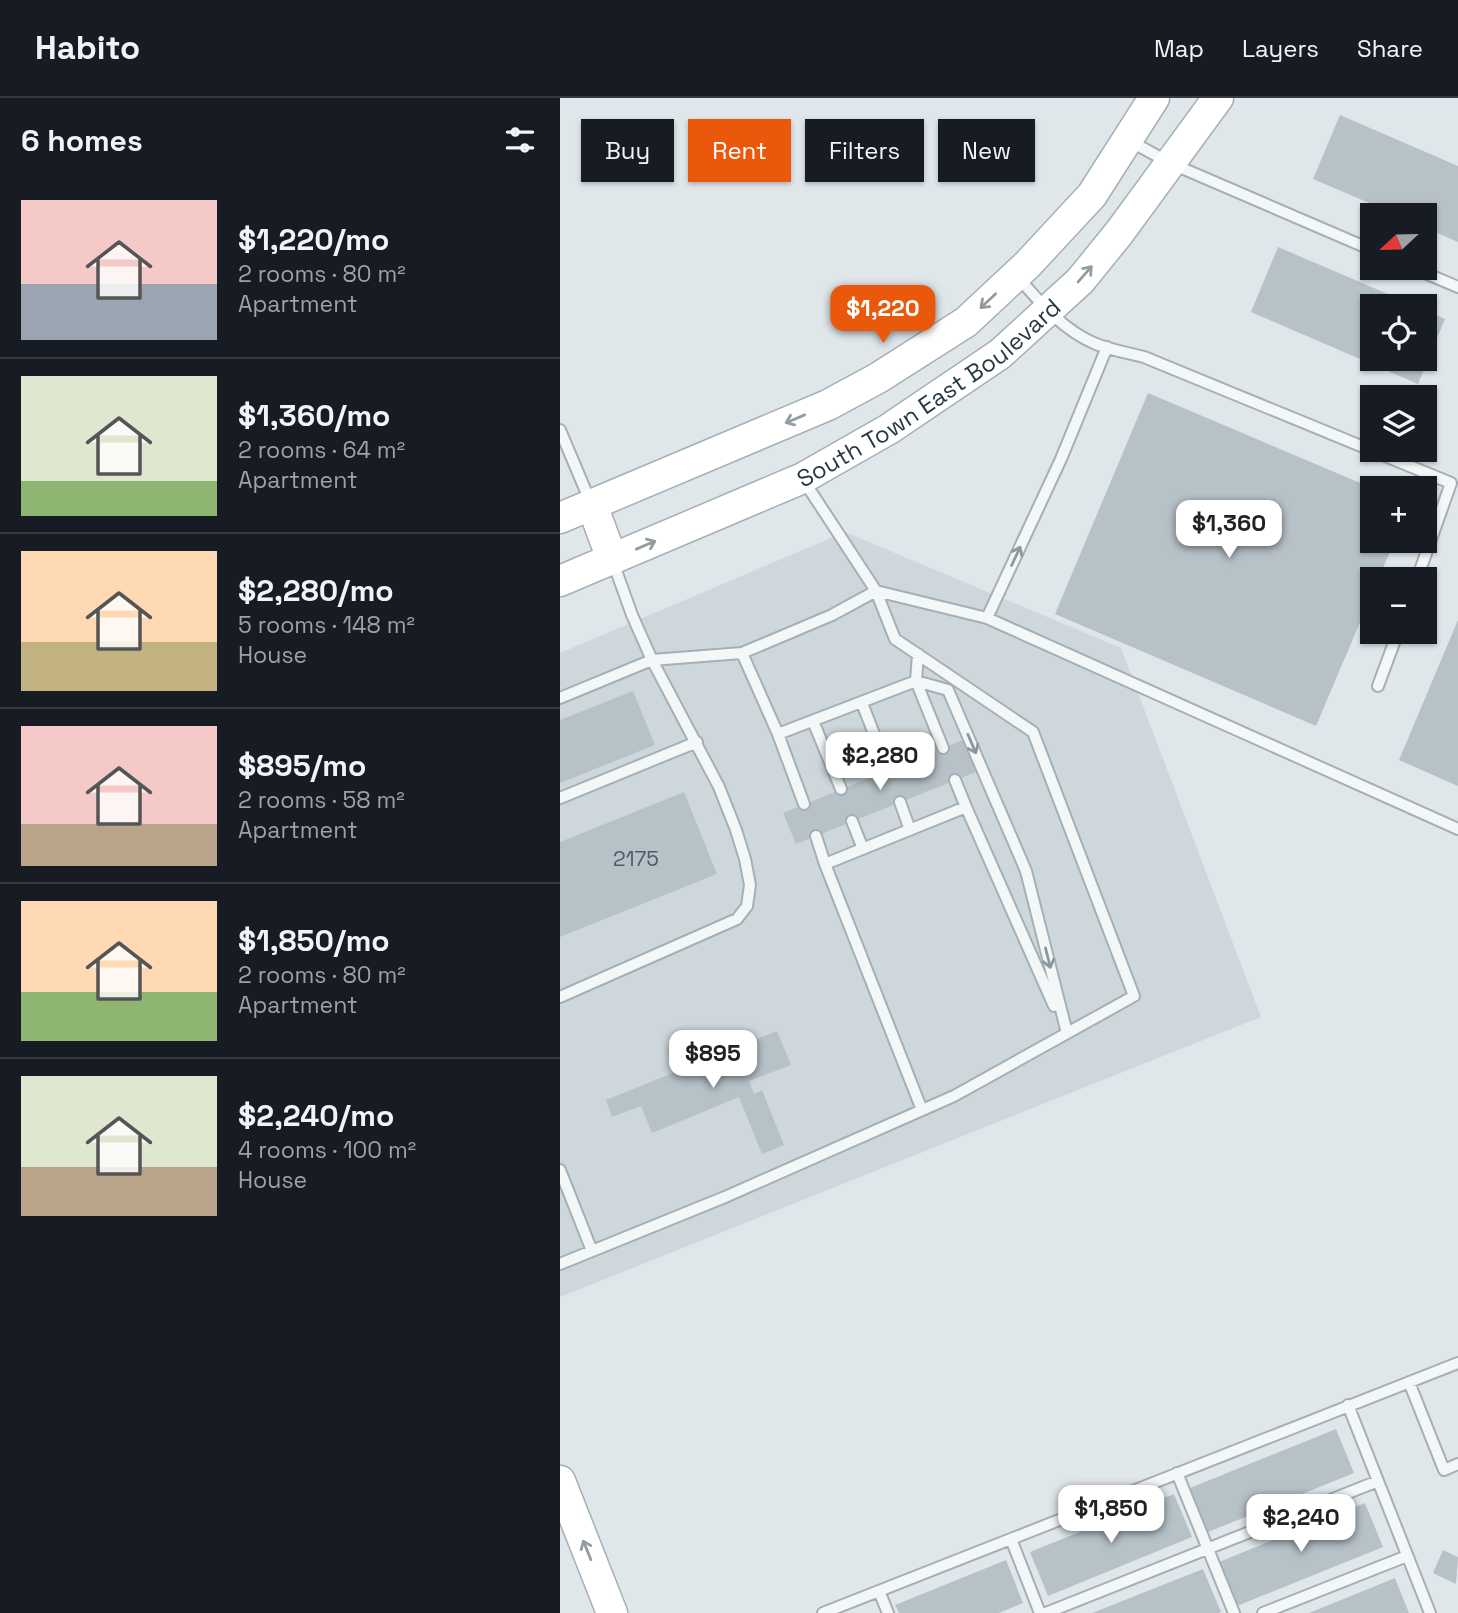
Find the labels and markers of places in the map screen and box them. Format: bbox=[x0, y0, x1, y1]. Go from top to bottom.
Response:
pin: $1,220 bbox=[826, 286, 940, 345]
pin: $1,360 bbox=[1172, 500, 1286, 560]
pin: $2,280 bbox=[823, 732, 937, 792]
pin: $895 bbox=[672, 1030, 754, 1090]
pin: $1,850 bbox=[1054, 1486, 1168, 1545]
pin: $2,240 bbox=[1244, 1494, 1358, 1554]

